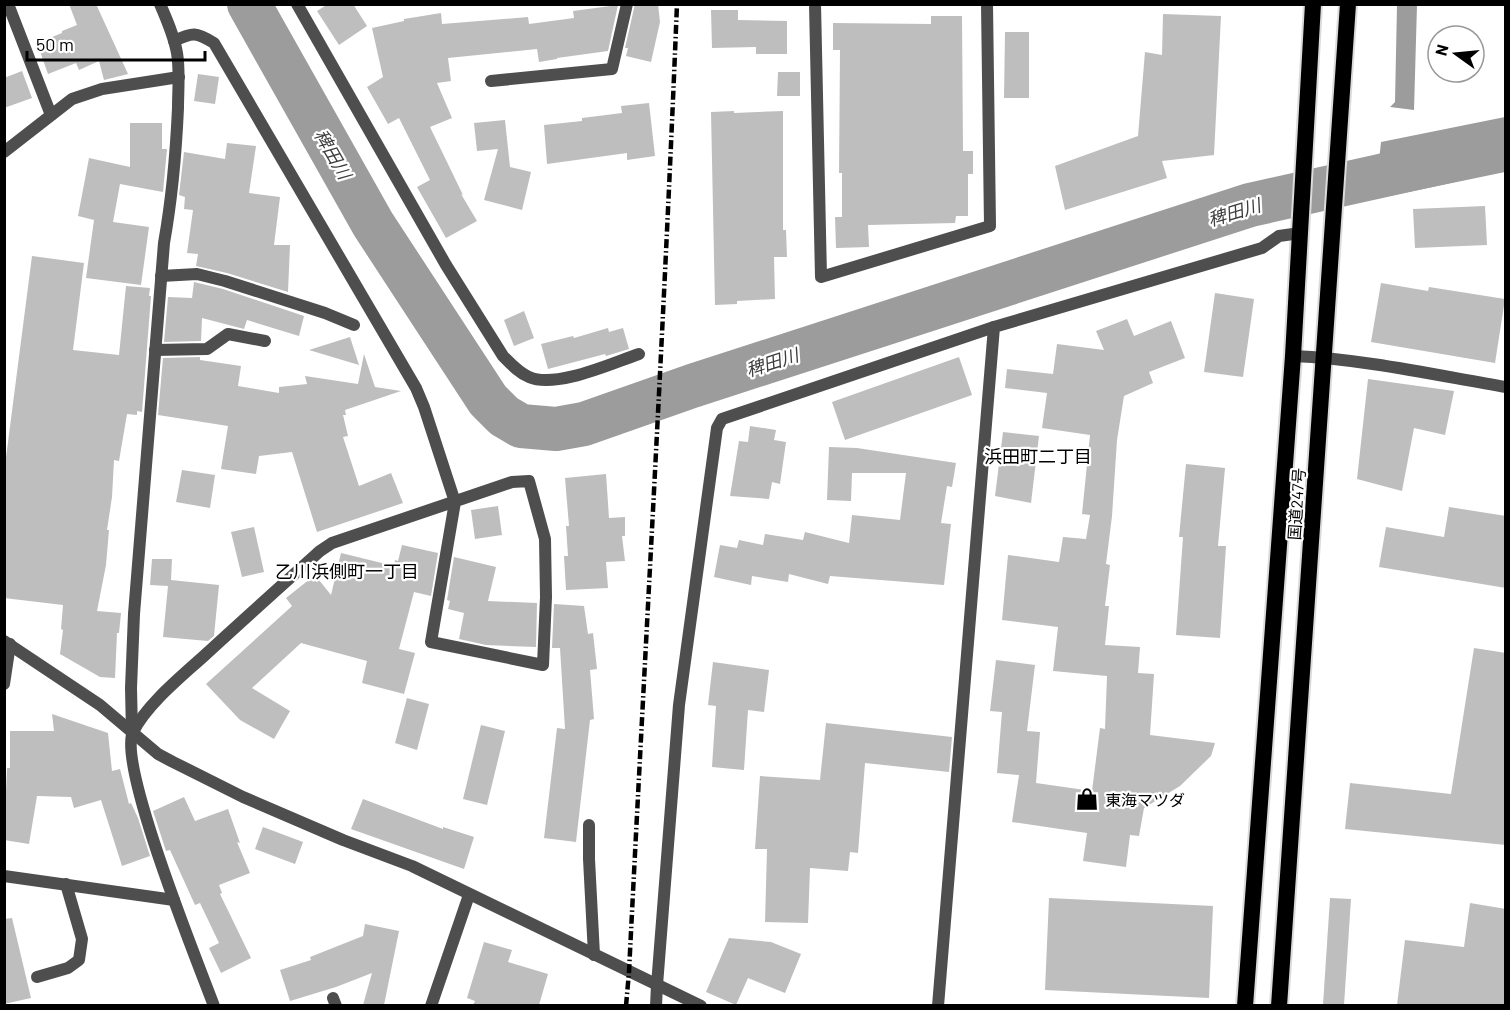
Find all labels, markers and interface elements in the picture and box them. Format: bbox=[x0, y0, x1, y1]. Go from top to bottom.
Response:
scale bar bbox=[27, 24, 206, 62]
north arrow bbox=[1426, 24, 1486, 84]
text: 50 m bbox=[36, 33, 74, 55]
text: N bbox=[1430, 42, 1452, 58]
water label: 稗田川 bbox=[310, 125, 357, 185]
water label: 稗田川 bbox=[1205, 193, 1265, 230]
water label: 稗田川 bbox=[743, 343, 803, 381]
district label: 浜田町二丁目 bbox=[984, 445, 1092, 467]
street label: 国道247号 bbox=[1284, 467, 1308, 541]
district label: 乙川浜側町一丁目 bbox=[275, 560, 419, 582]
shop icon: 東海マツダ bbox=[1074, 786, 1100, 812]
place label: 東海マツダ bbox=[1105, 790, 1185, 809]

